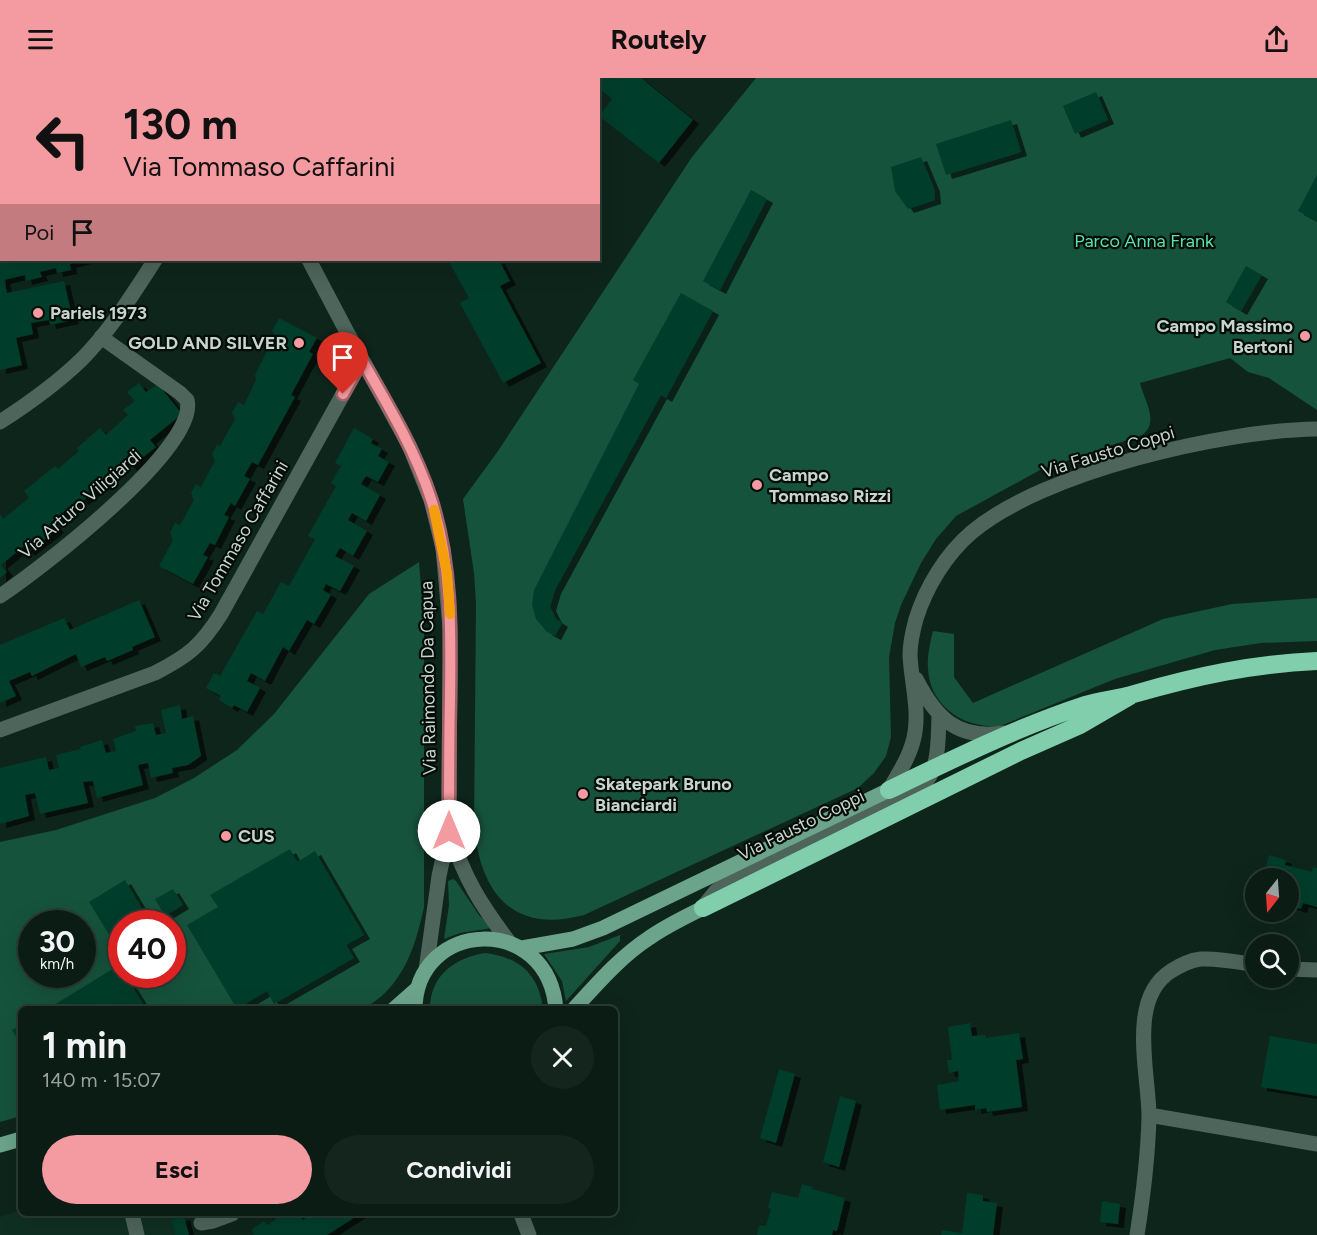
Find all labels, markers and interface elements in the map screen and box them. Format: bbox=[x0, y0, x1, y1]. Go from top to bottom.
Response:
icon: menu bbox=[24, 23, 57, 56]
text: Routely bbox=[610, 23, 707, 56]
icon: share bbox=[1260, 23, 1293, 56]
text: 130 m bbox=[123, 99, 238, 150]
icon: left bbox=[24, 102, 102, 180]
text: Via Tommaso Caffarini bbox=[123, 150, 396, 183]
icon: arrive bbox=[66, 216, 99, 249]
text: Poi bbox=[24, 219, 54, 246]
park label: Parco Anna Frank bbox=[1074, 230, 1214, 252]
place label: Pariels 1973 bbox=[50, 302, 147, 324]
marker: Pariels 1973 bbox=[31, 306, 45, 320]
place label: Campo Massimo Bertoni bbox=[1156, 315, 1293, 358]
marker: Campo Massimo Bertoni bbox=[1298, 329, 1312, 343]
place label: GOLD AND SILVER bbox=[128, 332, 287, 354]
pin bbox=[317, 332, 368, 394]
marker: GOLD AND SILVER bbox=[292, 336, 306, 350]
icon: arrive bbox=[326, 341, 359, 374]
street label: Via Fausto Coppi bbox=[1039, 421, 1177, 483]
street label: Via Arturo Viligiardi bbox=[14, 445, 146, 563]
street label: Via Tommaso Caffarini bbox=[183, 457, 293, 625]
place label: Campo Tommaso Rizzi bbox=[769, 464, 891, 507]
marker: Campo Tommaso Rizzi bbox=[750, 478, 764, 492]
street label: Via Raimondo Da Capua bbox=[415, 581, 441, 775]
place label: Skatepark Bruno Bianciardi bbox=[595, 773, 732, 816]
street label: Via Fausto Coppi bbox=[734, 785, 868, 865]
marker: Skatepark Bruno Bianciardi bbox=[576, 787, 590, 801]
position arrow bbox=[417, 799, 481, 863]
place label: CUS bbox=[238, 825, 275, 847]
marker: CUS bbox=[219, 829, 233, 843]
north arrow bbox=[1245, 868, 1299, 922]
map controls bbox=[1245, 868, 1299, 988]
speed limit sign: 40 bbox=[108, 910, 186, 988]
text: 30 bbox=[39, 923, 75, 960]
button: search bbox=[1245, 934, 1299, 988]
text: km/h bbox=[40, 955, 74, 973]
text: 1 min bbox=[42, 1024, 127, 1067]
button: close bbox=[531, 1026, 594, 1089]
text: 140 m · 15:07 bbox=[42, 1068, 161, 1092]
button: Esci bbox=[42, 1135, 312, 1204]
button: Condividi bbox=[324, 1135, 594, 1204]

